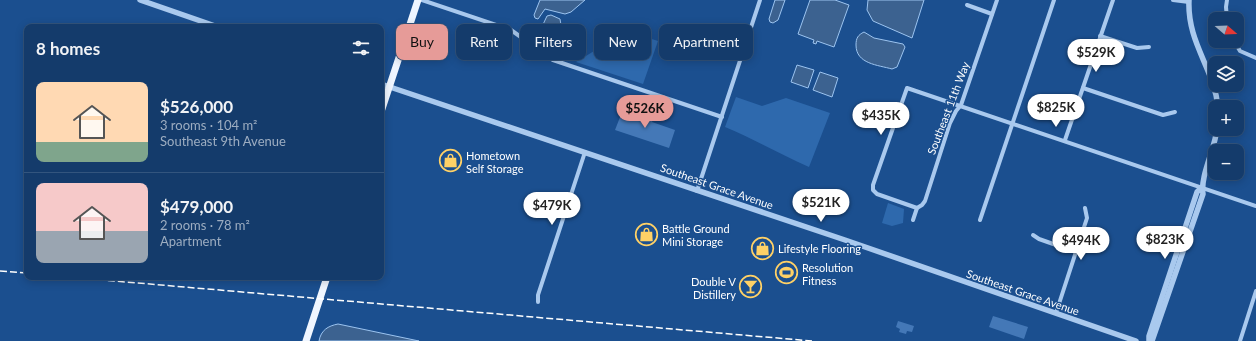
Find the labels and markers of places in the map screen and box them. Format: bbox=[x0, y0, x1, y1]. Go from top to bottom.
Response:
pin: $529K bbox=[1068, 39, 1124, 73]
pin: $825K bbox=[1028, 94, 1084, 128]
pin: $526K bbox=[617, 95, 673, 129]
pin: $435K bbox=[853, 102, 909, 136]
shop icon: Hometown Self Storage bbox=[438, 148, 464, 174]
place label: Hometown Self Storage bbox=[466, 149, 524, 175]
pin: $521K bbox=[793, 189, 849, 223]
pin: $479K bbox=[524, 192, 580, 226]
shop icon: Battle Ground Mini Storage bbox=[634, 221, 660, 247]
place label: Battle Ground Mini Storage bbox=[662, 222, 730, 248]
pin: $823K bbox=[1137, 226, 1193, 260]
pin: $494K bbox=[1053, 227, 1109, 261]
shop icon: Lifestyle Flooring bbox=[750, 235, 776, 261]
place label: Lifestyle Flooring bbox=[778, 242, 861, 255]
sports icon: Resolution Fitness bbox=[774, 260, 800, 286]
place label: Resolution Fitness bbox=[802, 261, 853, 287]
bar icon: Double V Distillery bbox=[738, 274, 764, 300]
place label: Double V Distillery bbox=[691, 275, 737, 301]

